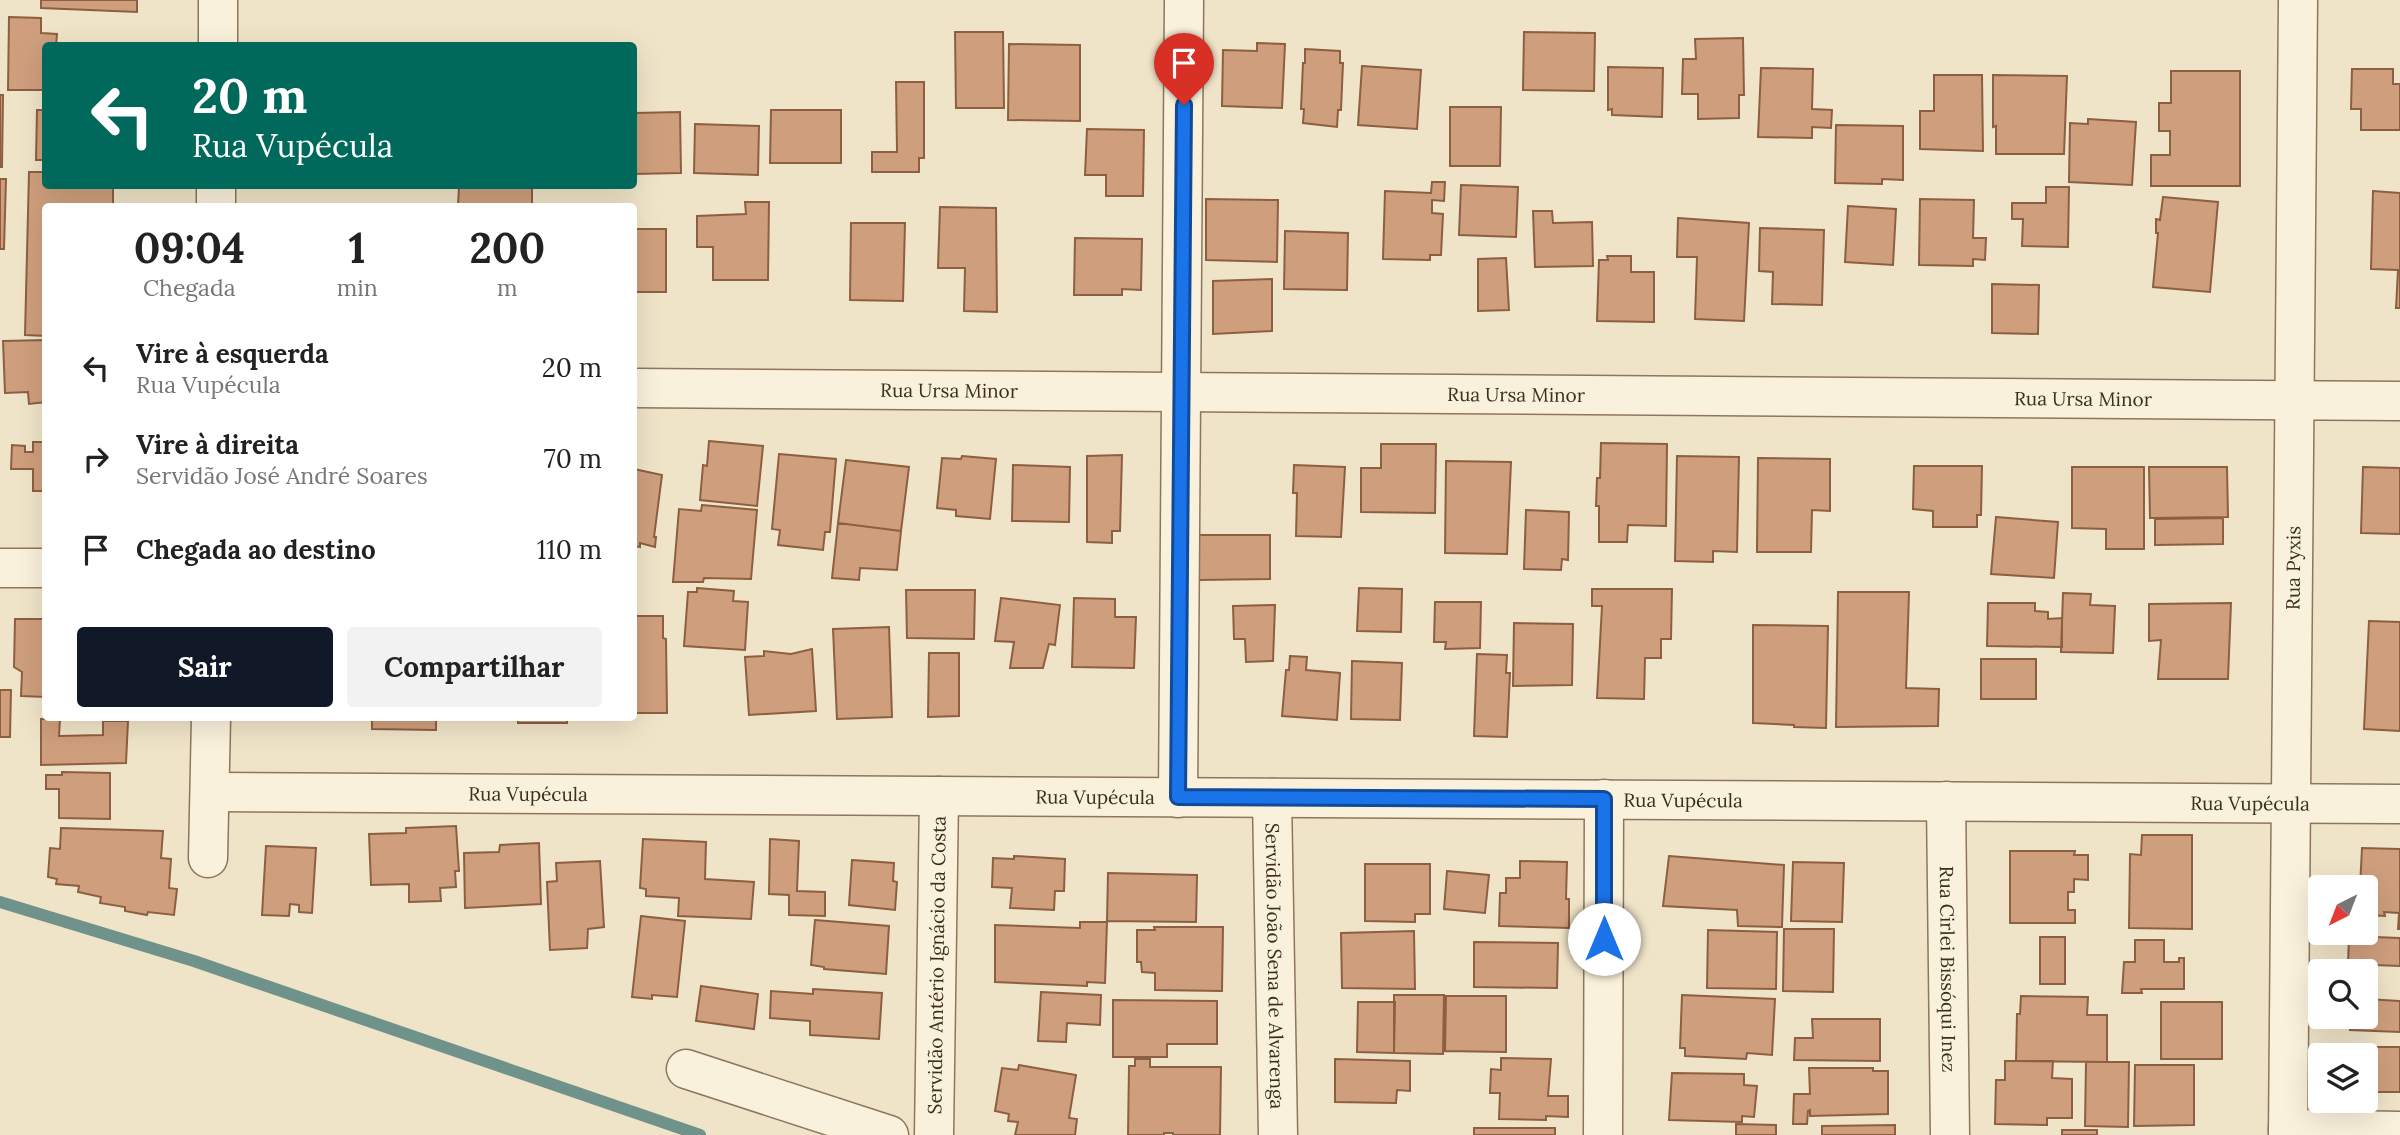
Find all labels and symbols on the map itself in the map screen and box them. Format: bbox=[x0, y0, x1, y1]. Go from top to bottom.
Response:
pin bbox=[1154, 33, 1214, 105]
street label: Rua Ursa Minor bbox=[880, 378, 1019, 403]
street label: Rua Ursa Minor bbox=[1447, 382, 1586, 407]
street label: Rua Ursa Minor bbox=[2014, 386, 2153, 411]
street label: Rua Pyxis bbox=[2281, 526, 2305, 610]
street label: Rua Vupécula bbox=[468, 781, 588, 806]
street label: Rua Vupécula bbox=[1035, 785, 1155, 809]
street label: Rua Vupécula bbox=[1623, 788, 1743, 812]
street label: Rua Vupécula bbox=[2190, 791, 2310, 816]
street label: Servidão Antério Ignácio da Costa bbox=[922, 815, 951, 1114]
street label: Servidão João Sena de Alvarenga bbox=[1260, 823, 1290, 1110]
street label: Rua Cirlei Bissóqui Inez bbox=[1935, 865, 1961, 1073]
north arrow bbox=[2308, 875, 2378, 945]
position arrow bbox=[1567, 902, 1641, 976]

